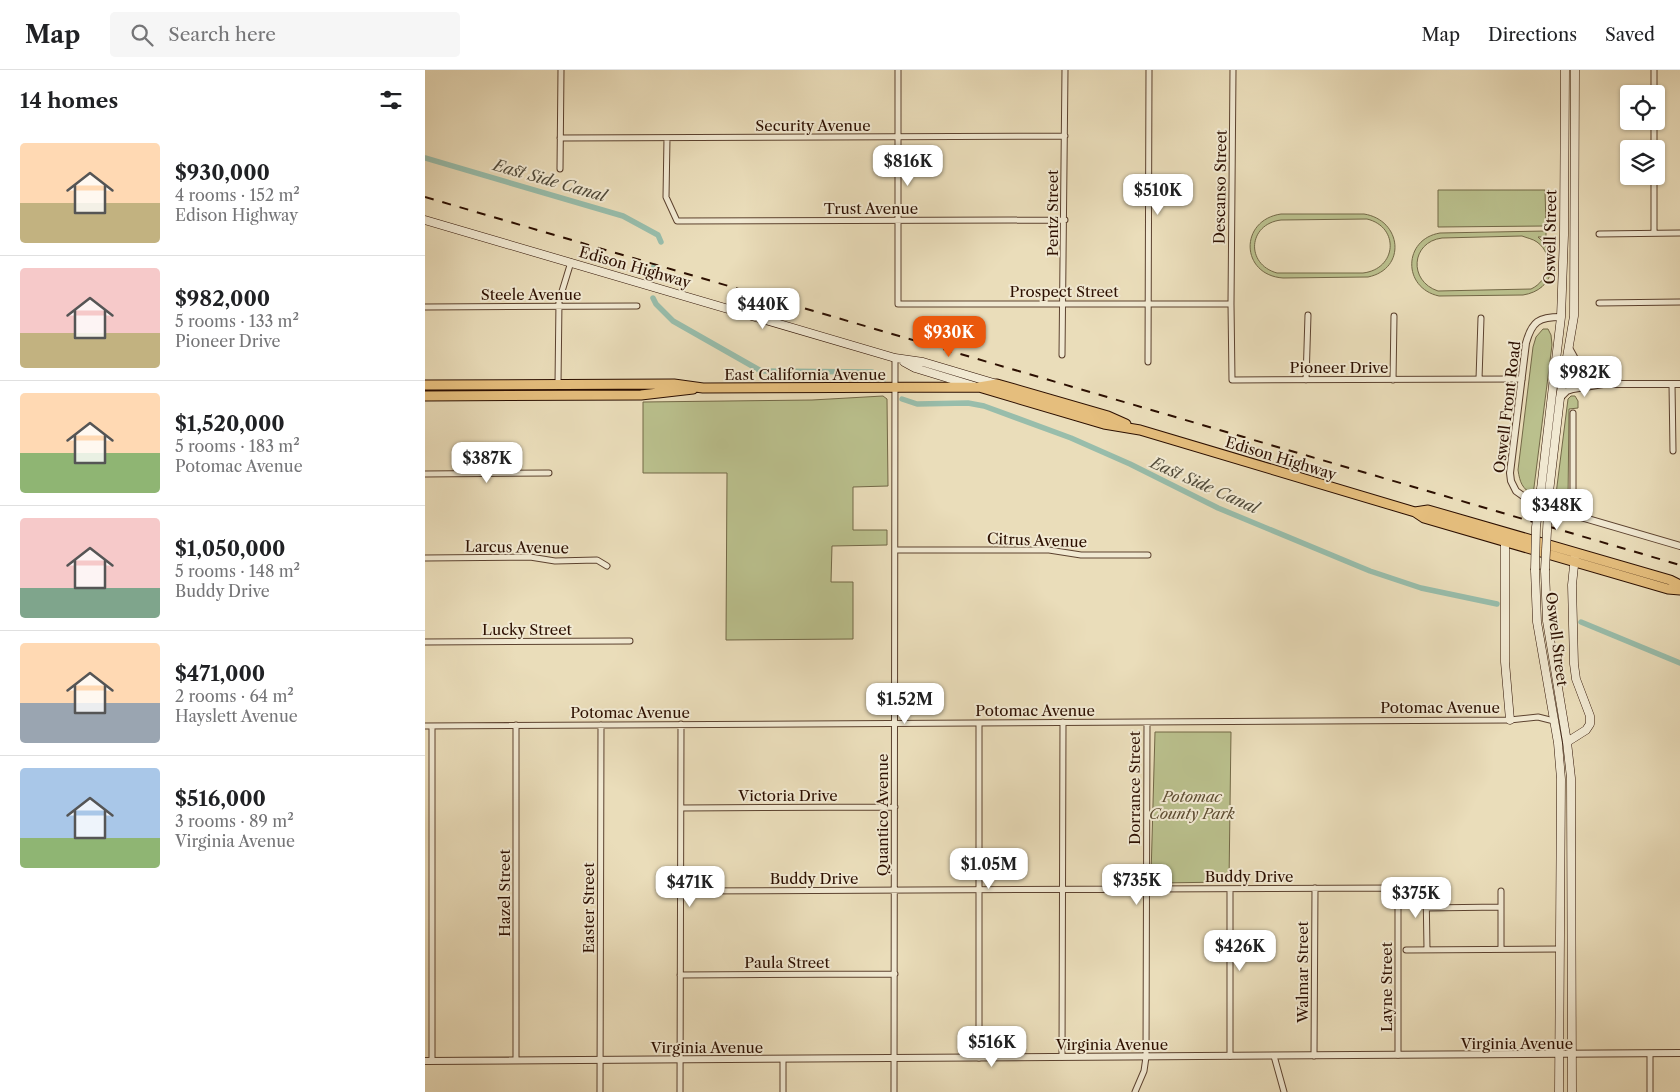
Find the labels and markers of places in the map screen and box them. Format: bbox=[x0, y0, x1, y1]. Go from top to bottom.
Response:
pin: $816K bbox=[873, 144, 943, 187]
pin: $510K bbox=[1123, 174, 1193, 216]
pin: $440K bbox=[728, 288, 798, 330]
pin: $930K bbox=[914, 316, 984, 358]
pin: $982K bbox=[1550, 356, 1620, 398]
pin: $387K bbox=[452, 442, 522, 484]
pin: $348K bbox=[1522, 488, 1592, 531]
pin: $1.52M bbox=[864, 682, 946, 725]
pin: $1.05M bbox=[948, 848, 1030, 890]
pin: $735K bbox=[1102, 864, 1172, 906]
pin: $471K bbox=[655, 866, 725, 908]
pin: $375K bbox=[1381, 876, 1451, 919]
pin: $426K bbox=[1205, 930, 1275, 972]
pin: $516K bbox=[957, 1026, 1027, 1068]

